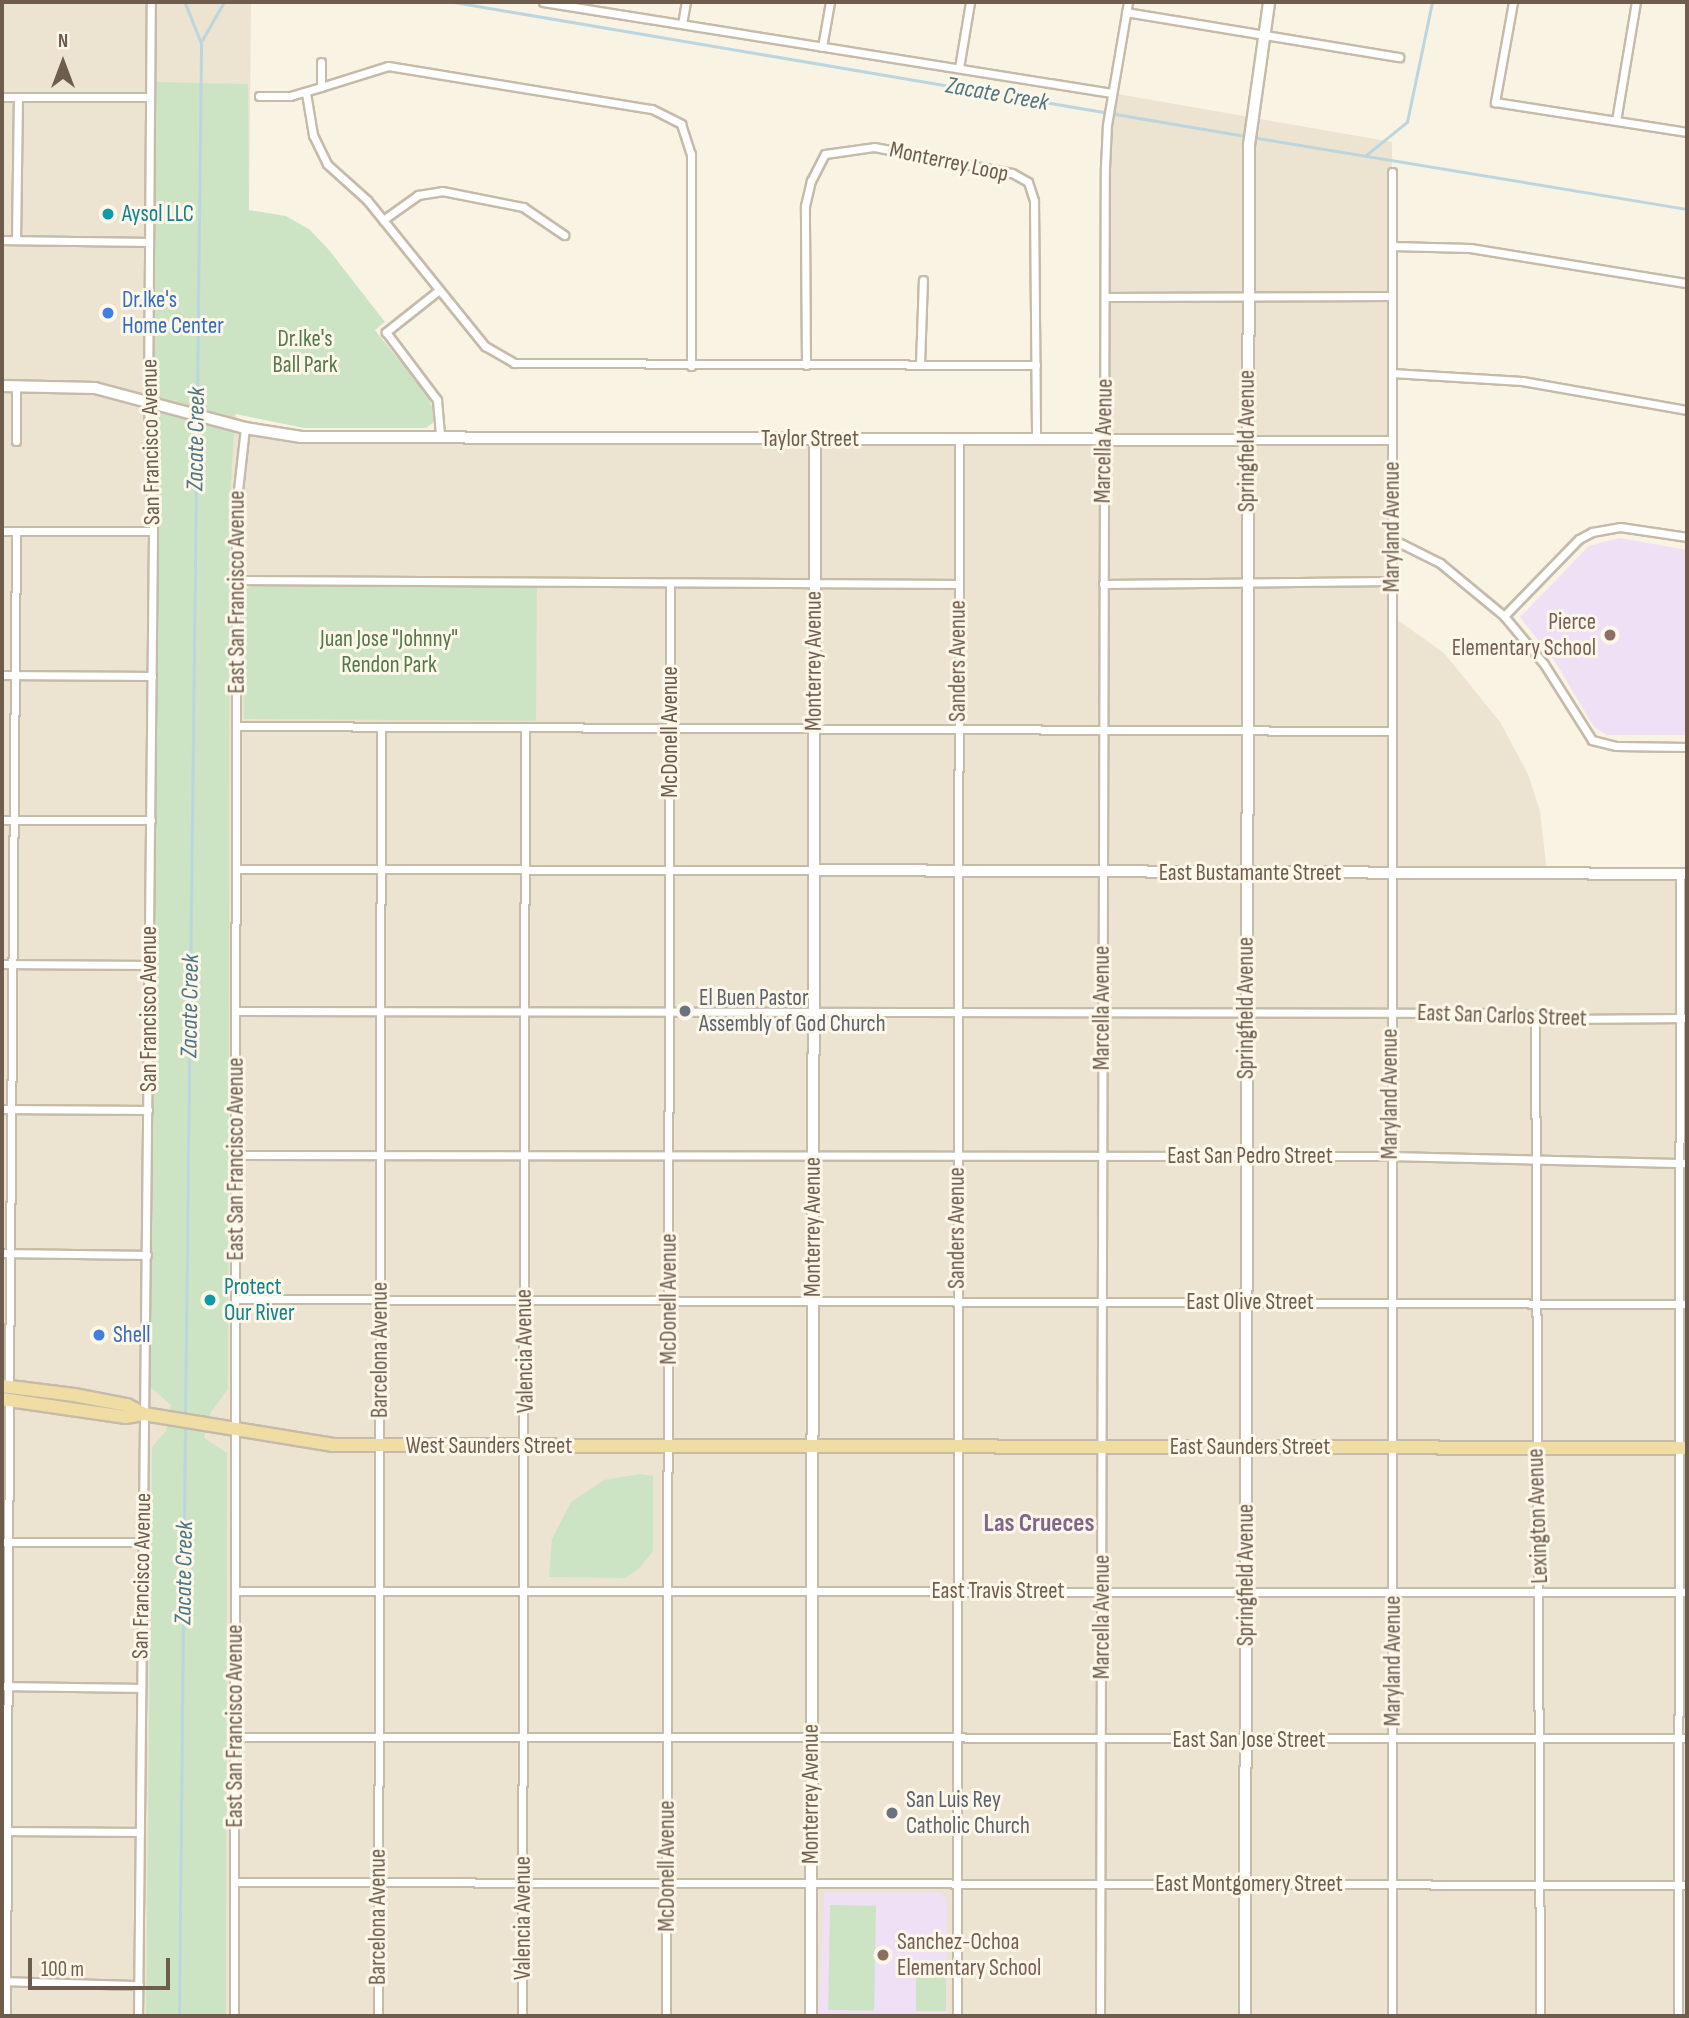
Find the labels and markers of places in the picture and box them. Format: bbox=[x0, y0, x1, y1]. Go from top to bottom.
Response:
place label: Aysol LLC bbox=[122, 200, 194, 228]
marker: Aysol LLC bbox=[100, 206, 116, 222]
place label: Dr.Ike's Home Center bbox=[122, 286, 224, 340]
marker: Dr.Ike's Home Center bbox=[100, 305, 116, 321]
place label: Pierce Elementary School bbox=[1452, 608, 1596, 662]
marker: Pierce Elementary School bbox=[1602, 627, 1618, 643]
place label: El Buen Pastor Assembly of God Church bbox=[699, 984, 886, 1038]
marker: El Buen Pastor Assembly of God Church bbox=[677, 1003, 693, 1019]
place label: Protect Our River bbox=[224, 1273, 295, 1327]
marker: Protect Our River bbox=[202, 1292, 218, 1308]
place label: Shell bbox=[113, 1321, 150, 1349]
marker: Shell bbox=[91, 1327, 107, 1343]
place label: San Luis Rey Catholic Church bbox=[906, 1786, 1030, 1840]
marker: San Luis Rey Catholic Church bbox=[884, 1805, 900, 1821]
place label: Sanchez-Ochoa Elementary School bbox=[897, 1928, 1041, 1982]
marker: Sanchez-Ochoa Elementary School bbox=[875, 1947, 891, 1963]

